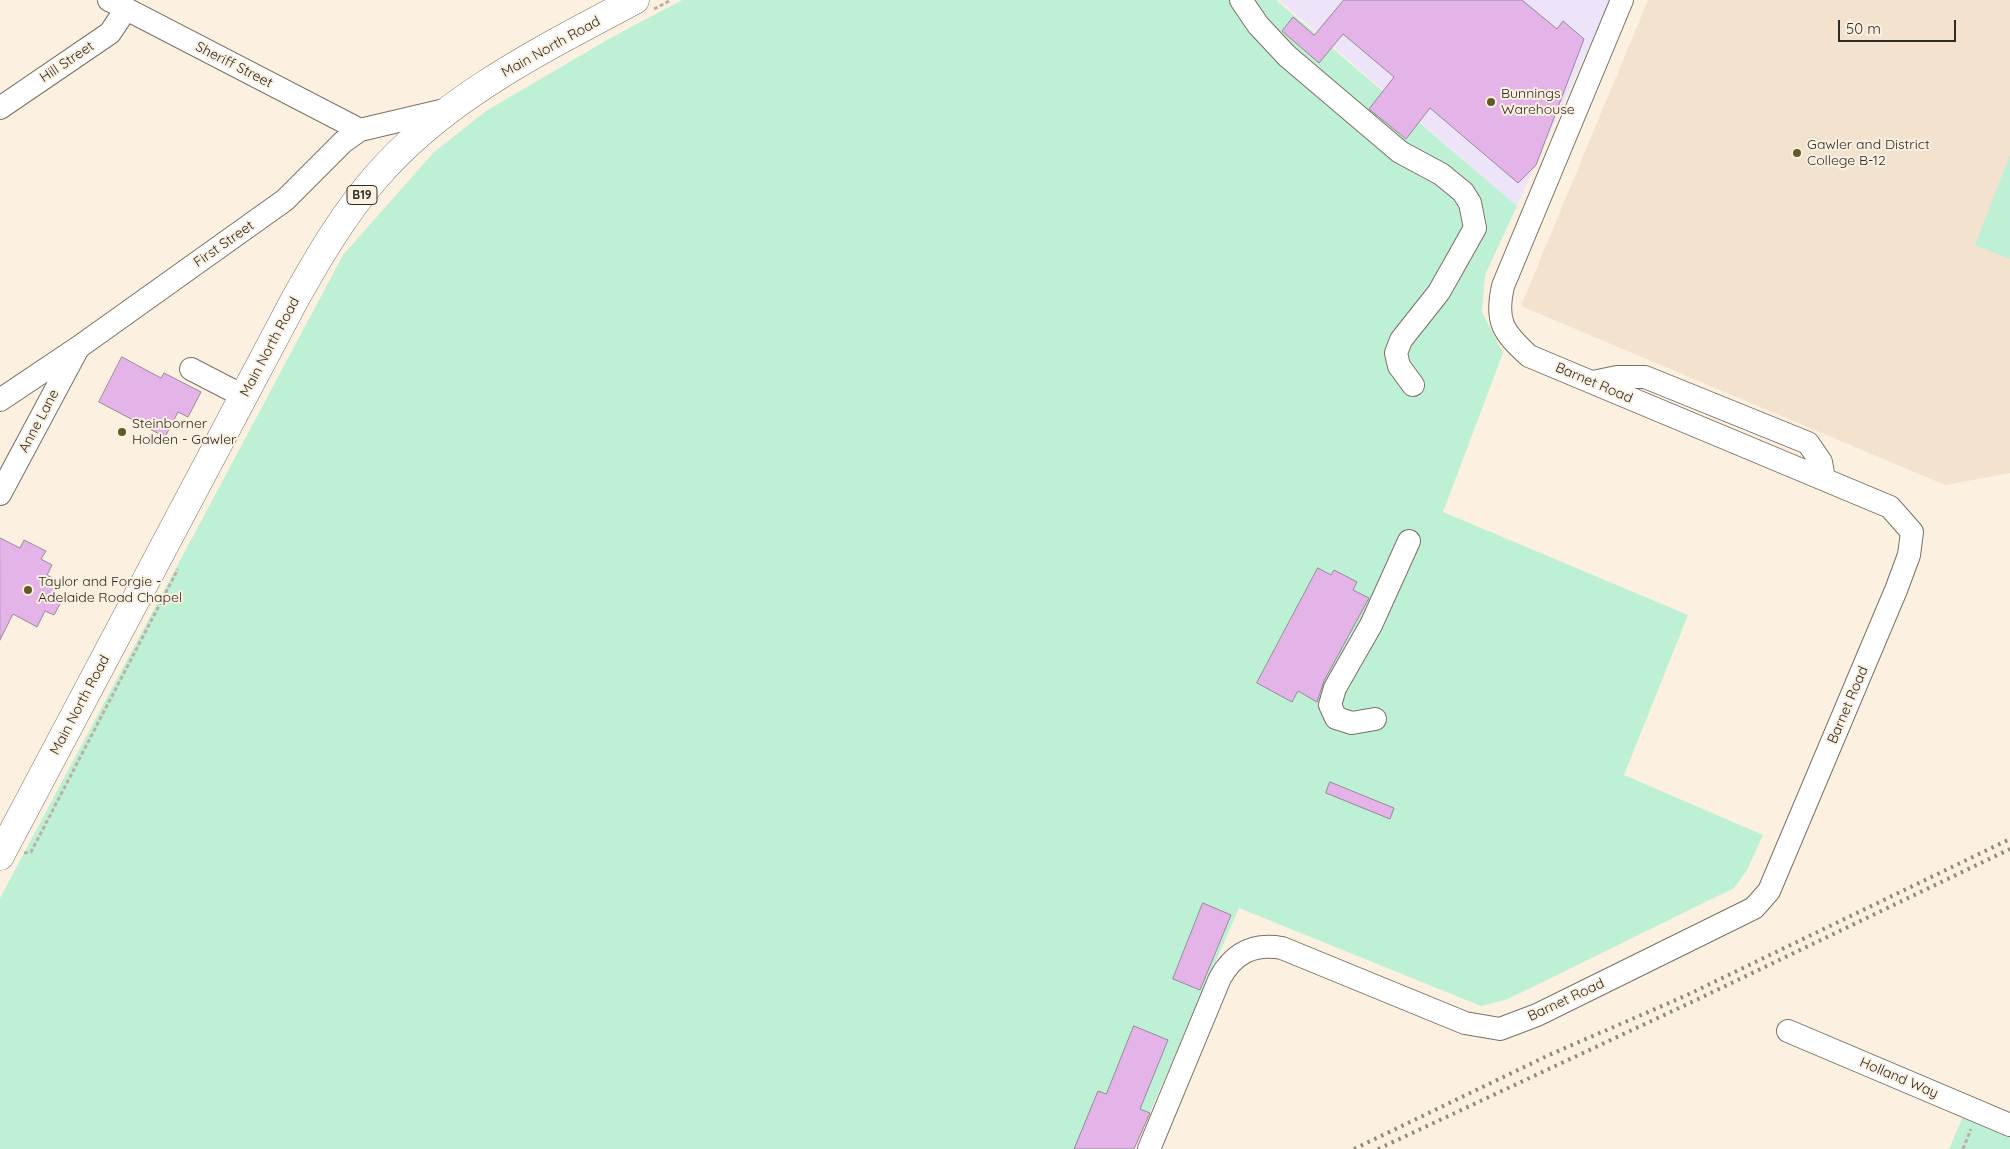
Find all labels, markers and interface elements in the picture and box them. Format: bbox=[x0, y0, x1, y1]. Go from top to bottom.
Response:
scale bar bbox=[1840, 10, 1958, 42]
street label: Main North Road bbox=[499, 13, 603, 81]
text: 50 m bbox=[1846, 19, 1881, 38]
street label: Hill Street bbox=[37, 38, 97, 86]
street label: Sheriff Street bbox=[193, 38, 275, 92]
place label: Bunnings Warehouse bbox=[1501, 86, 1575, 118]
marker: Bunnings Warehouse bbox=[1485, 96, 1497, 108]
place label: Gawler and District College B-12 bbox=[1807, 137, 1930, 170]
marker: Gawler and District College B-12 bbox=[1791, 147, 1803, 159]
road number: B19 bbox=[347, 186, 377, 204]
street label: First Street bbox=[191, 217, 257, 271]
street label: Main North Road bbox=[237, 294, 303, 400]
street label: Barnet Road bbox=[1553, 359, 1635, 407]
street label: Anne Lane bbox=[15, 387, 63, 455]
place label: Steinborner Holden - Gawler bbox=[132, 416, 236, 448]
marker: Steinborner Holden - Gawler bbox=[116, 426, 128, 438]
place label: Taylor and Forgie - Adelaide Road Chapel bbox=[38, 574, 182, 606]
marker: Taylor and Forgie - Adelaide Road Chapel bbox=[22, 584, 34, 596]
street label: Main North Road bbox=[47, 652, 113, 758]
street label: Barnet Road bbox=[1824, 664, 1872, 746]
street label: Barnet Road bbox=[1525, 975, 1607, 1025]
street label: Holland Way bbox=[1857, 1054, 1941, 1102]

